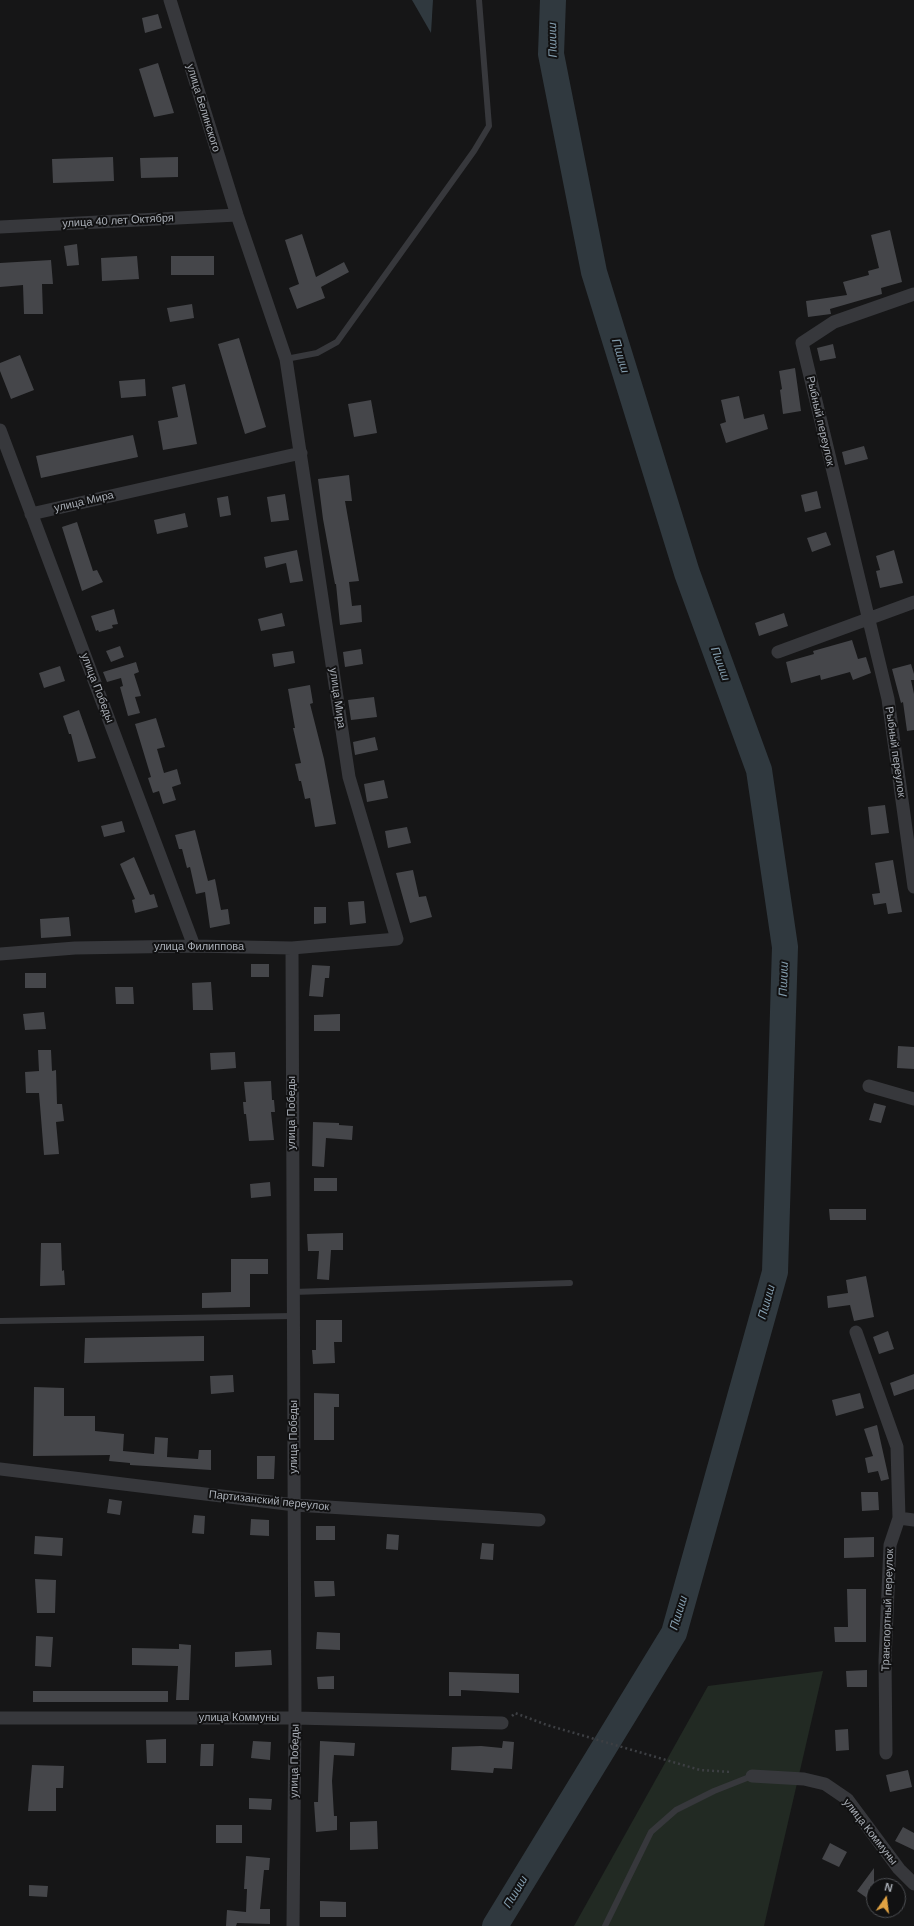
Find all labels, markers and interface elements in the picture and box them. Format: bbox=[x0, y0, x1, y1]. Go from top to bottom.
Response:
water label: Пшиш bbox=[545, 22, 561, 58]
street label: улица Белинского bbox=[183, 62, 223, 154]
street label: улица 40 лет Октября bbox=[62, 211, 174, 231]
water label: Пшиш bbox=[608, 337, 632, 375]
street label: Рыбный переулок bbox=[803, 375, 837, 467]
street label: улица Мира bbox=[53, 489, 115, 515]
water label: Пшиш bbox=[707, 645, 733, 683]
street label: улица Победы bbox=[78, 651, 116, 725]
street label: улица Мира bbox=[326, 667, 348, 729]
street label: Рыбный переулок bbox=[882, 706, 908, 798]
street label: улица Филиппова bbox=[154, 940, 244, 954]
water label: Пшиш bbox=[776, 961, 792, 997]
street label: улица Победы bbox=[285, 1076, 299, 1150]
water label: Пшиш bbox=[755, 1283, 779, 1321]
street label: улица Победы bbox=[287, 1400, 301, 1474]
street label: Партизанский переулок bbox=[208, 1488, 330, 1514]
street label: Транспортный переулок bbox=[879, 1548, 897, 1672]
water label: Пшиш bbox=[667, 1594, 691, 1632]
street label: улица Коммуны bbox=[199, 1711, 279, 1725]
street label: улица Победы bbox=[288, 1724, 302, 1798]
street label: улица Коммуны bbox=[840, 1796, 900, 1868]
water label: Пшиш bbox=[501, 1873, 531, 1911]
north arrow bbox=[866, 1878, 906, 1918]
text: N bbox=[883, 1881, 894, 1894]

